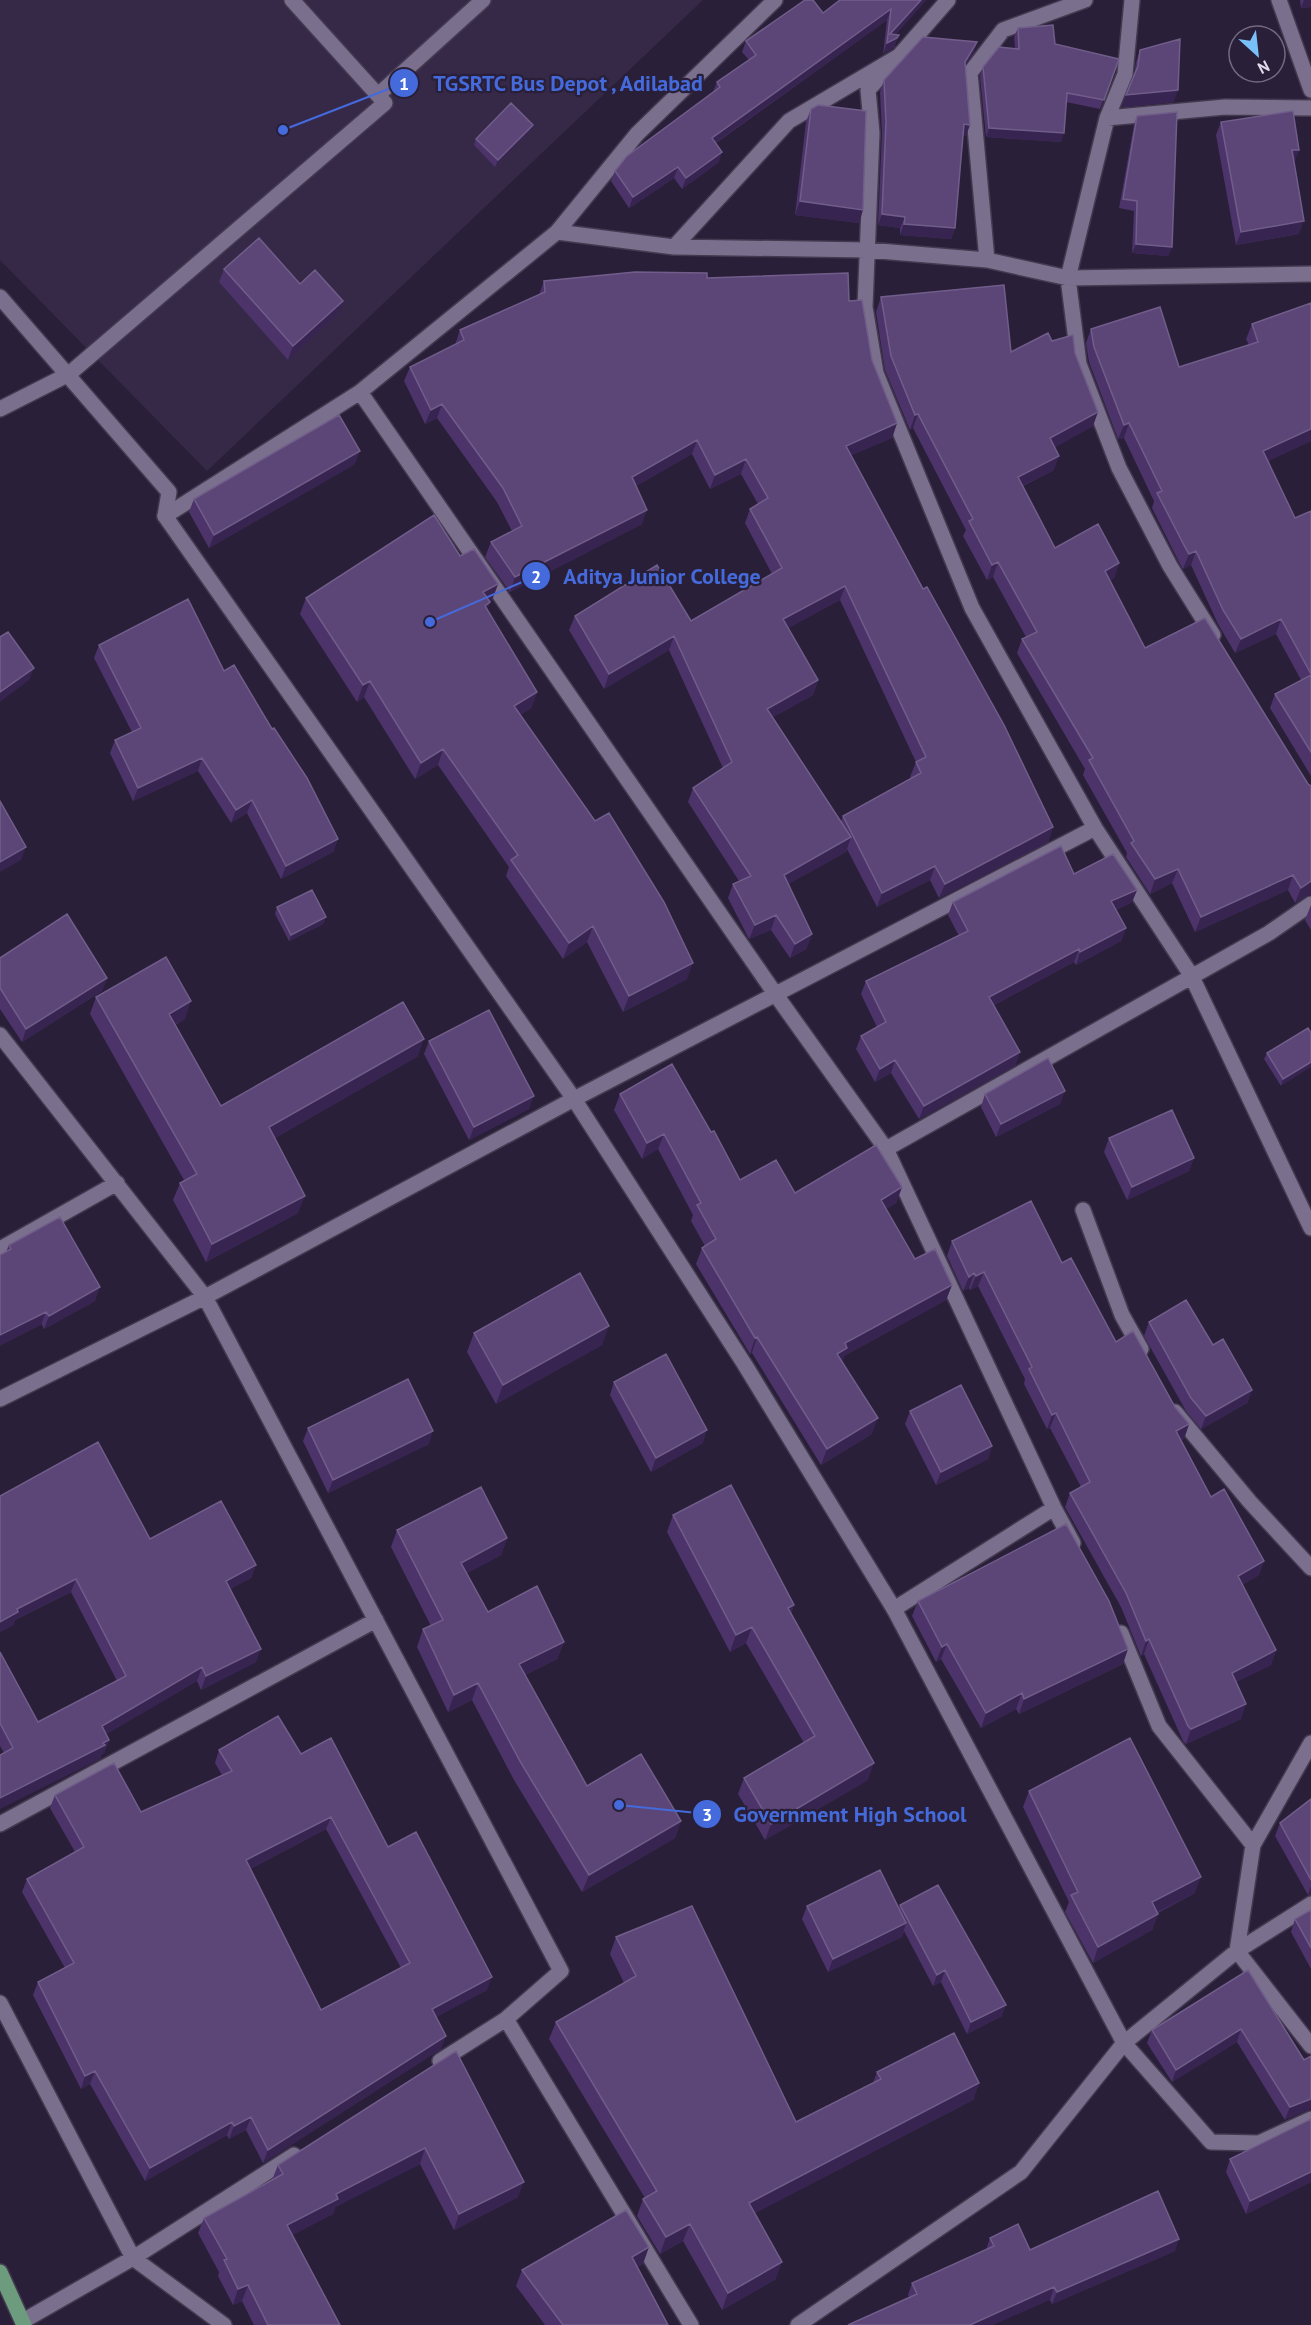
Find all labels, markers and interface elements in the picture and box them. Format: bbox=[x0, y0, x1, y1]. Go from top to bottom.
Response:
north arrow bbox=[1227, 24, 1287, 84]
text: N bbox=[1255, 56, 1273, 79]
callout: TGSRTC Bus Depot , Adilabad bbox=[389, 63, 717, 103]
text: TGSRTC Bus Depot , Adilabad bbox=[433, 69, 703, 97]
text: 1 bbox=[399, 72, 409, 95]
callout: Aditya Junior College bbox=[521, 556, 773, 596]
text: Aditya Junior College bbox=[563, 562, 761, 590]
text: 2 bbox=[531, 565, 541, 588]
callout: Government High School bbox=[692, 1794, 979, 1834]
text: Government High School bbox=[733, 1800, 967, 1828]
text: 3 bbox=[702, 1803, 712, 1826]

